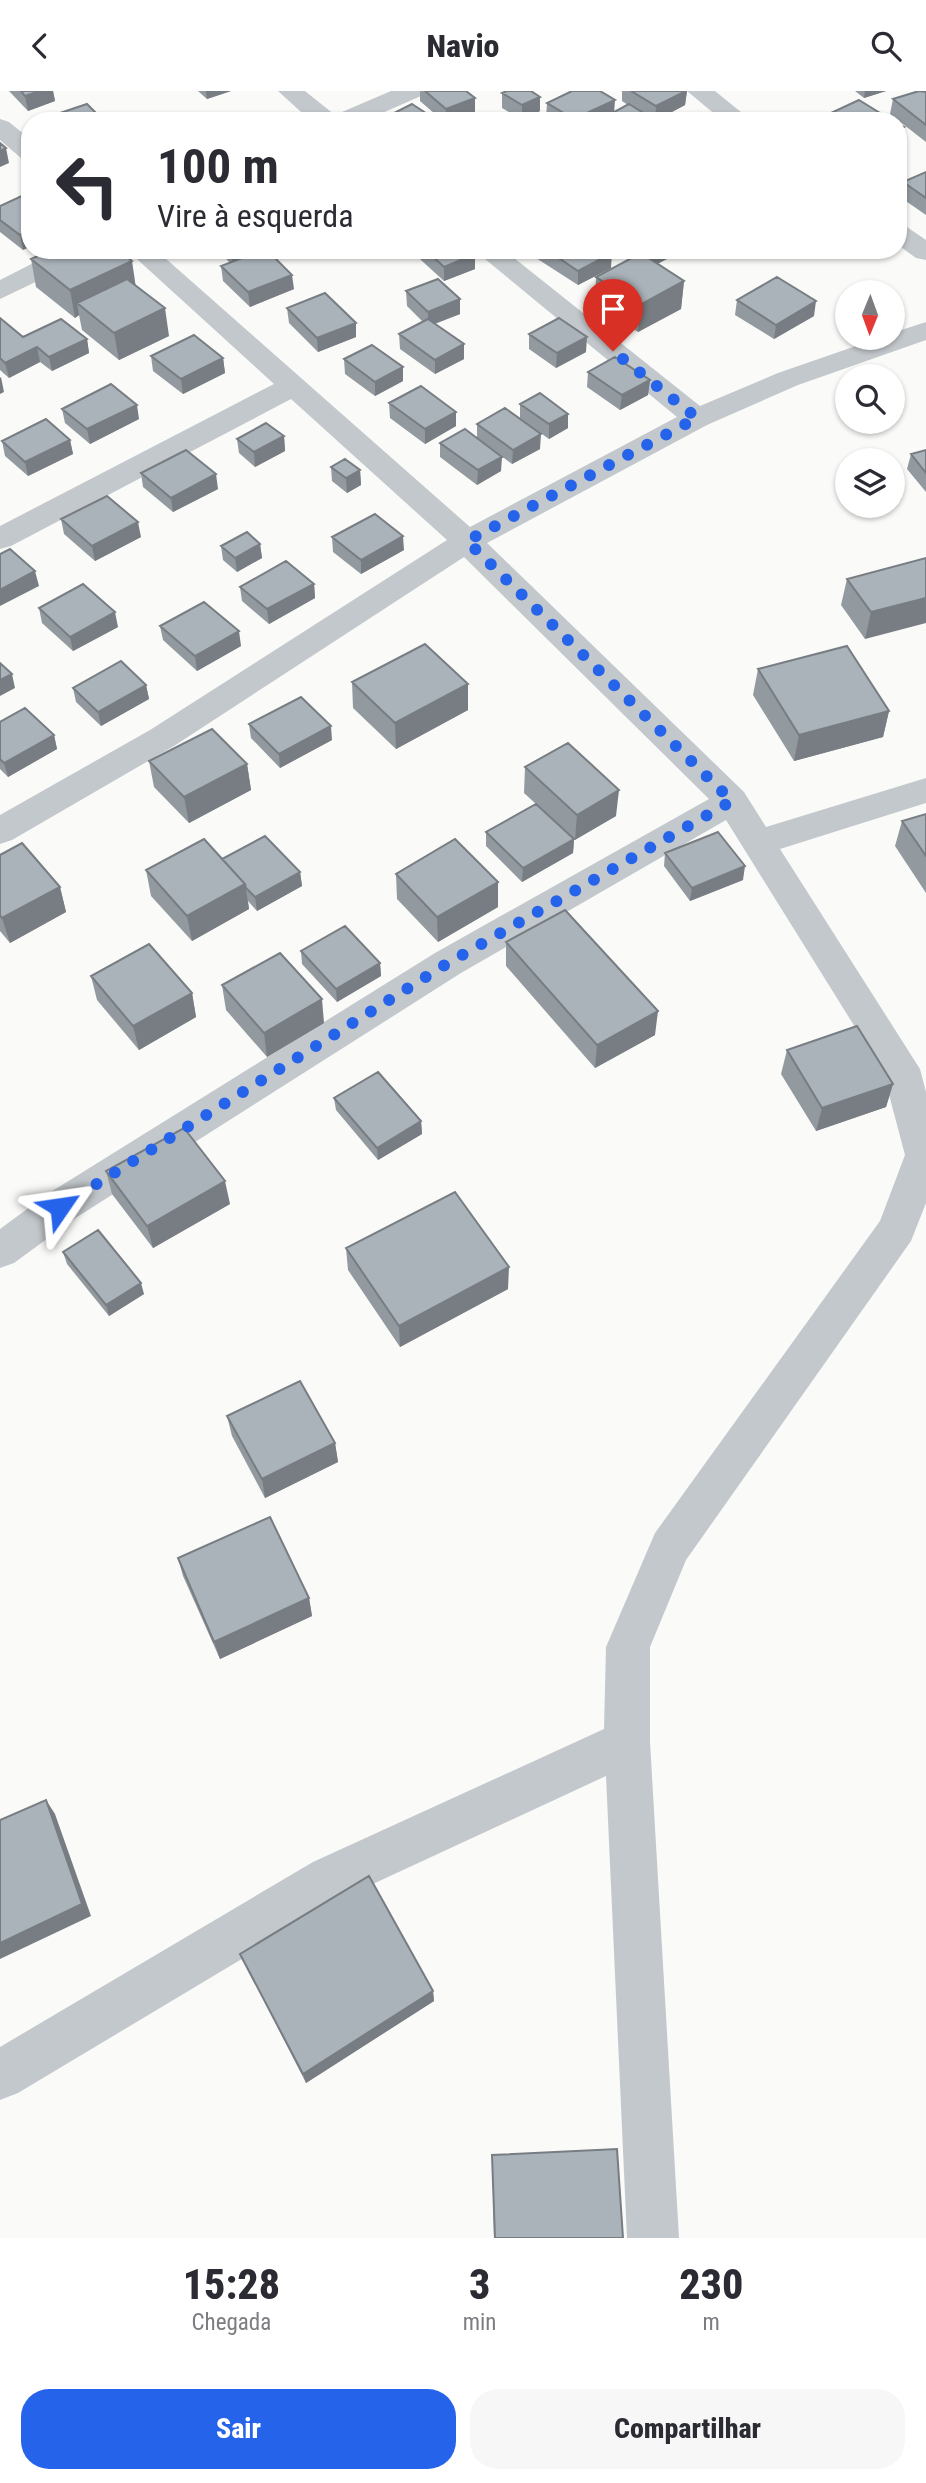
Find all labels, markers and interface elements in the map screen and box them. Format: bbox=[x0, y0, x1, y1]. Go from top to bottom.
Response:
icon: back bbox=[21, 27, 59, 65]
text: Navio bbox=[427, 27, 499, 65]
icon: search bbox=[867, 27, 905, 65]
text: 100 m bbox=[157, 138, 279, 195]
icon: left bbox=[42, 140, 133, 231]
text: Vire à esquerda bbox=[157, 197, 353, 235]
pin bbox=[583, 279, 643, 351]
north arrow bbox=[835, 280, 905, 350]
map controls bbox=[835, 280, 905, 518]
icon: arrive bbox=[594, 290, 632, 328]
button: search bbox=[835, 364, 905, 434]
button: layers bbox=[835, 448, 905, 518]
position arrow bbox=[23, 1170, 97, 1244]
text: 15:28 bbox=[183, 2260, 280, 2309]
text: 3 bbox=[469, 2260, 490, 2309]
text: 230 bbox=[679, 2260, 743, 2309]
text: Chegada bbox=[192, 2309, 271, 2336]
text: min bbox=[463, 2309, 496, 2336]
text: m bbox=[703, 2309, 720, 2336]
button: Sair bbox=[21, 2389, 456, 2469]
button: Compartilhar bbox=[470, 2389, 905, 2469]

